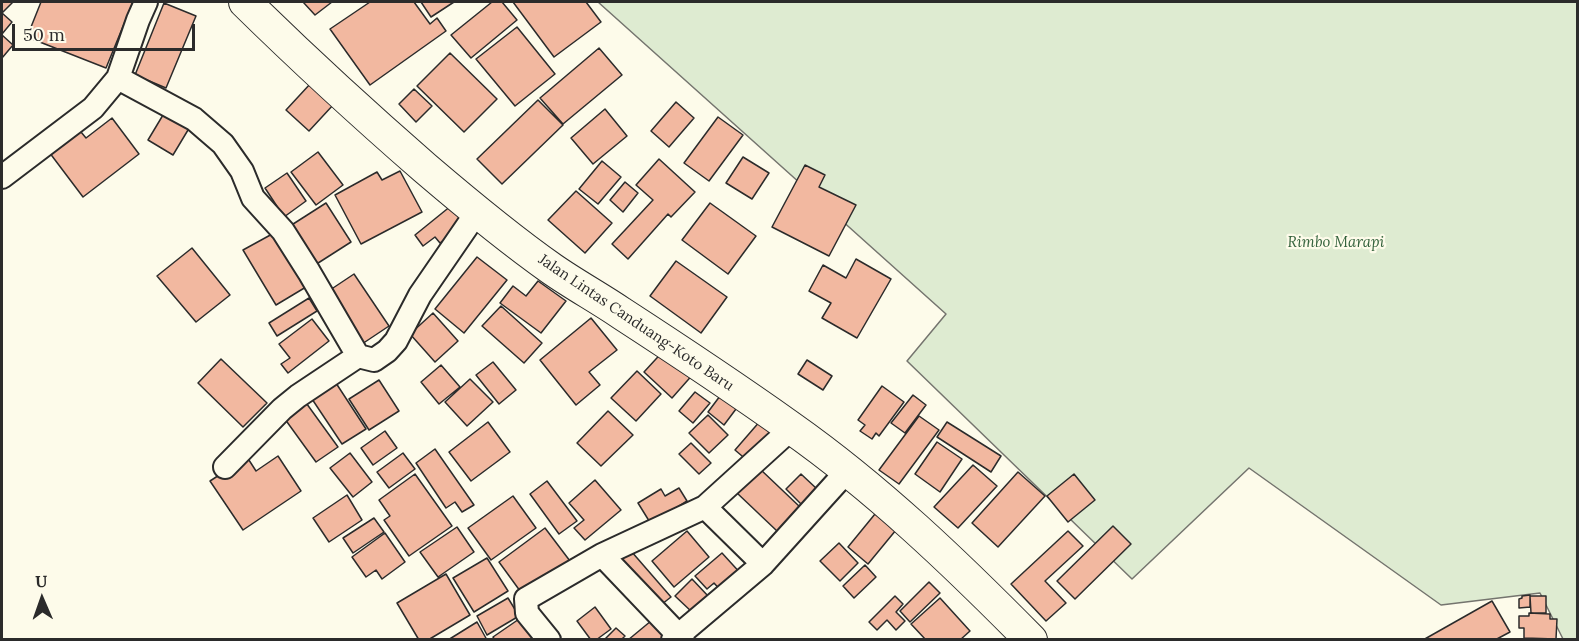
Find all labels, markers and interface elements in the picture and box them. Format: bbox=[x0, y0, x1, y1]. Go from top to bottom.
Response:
scale bar bbox=[15, 12, 198, 50]
text: 50 m bbox=[23, 23, 65, 46]
park label: Rimbo Marapi bbox=[1288, 234, 1384, 252]
street label: Jalan Lintas Canduang-Koto Baru bbox=[535, 251, 737, 395]
north arrow bbox=[12, 569, 72, 629]
text: U bbox=[35, 571, 48, 591]

